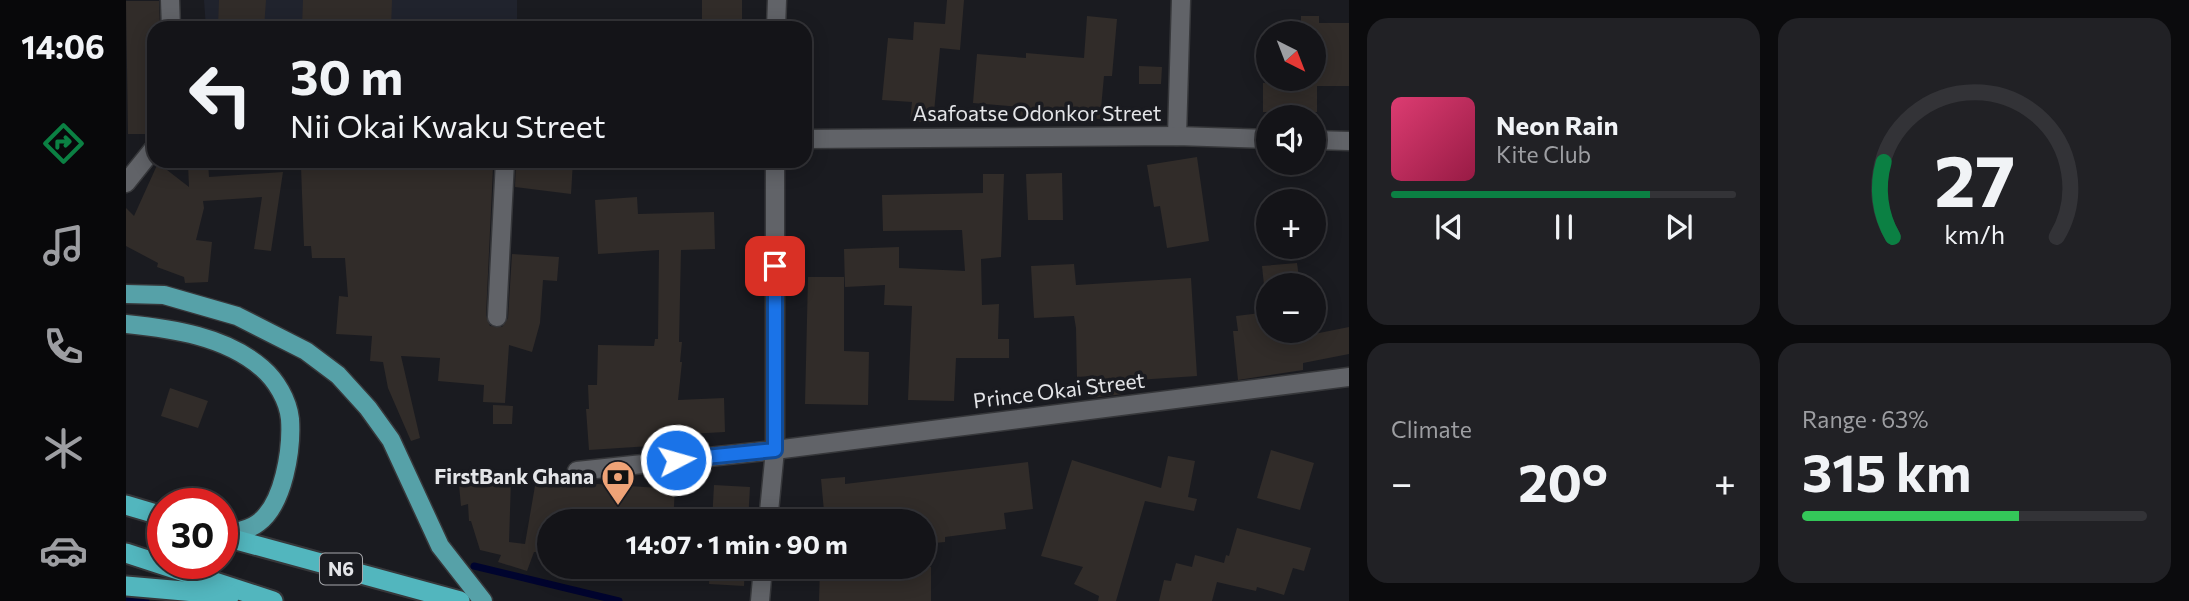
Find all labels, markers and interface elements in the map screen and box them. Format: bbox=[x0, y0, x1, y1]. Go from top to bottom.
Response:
north arrow bbox=[1256, 21, 1326, 91]
map controls bbox=[1256, 21, 1326, 343]
text: 14:06 bbox=[21, 26, 105, 66]
text: 30 m bbox=[290, 45, 403, 105]
icon: left bbox=[175, 49, 266, 140]
street label: Asafoatse Odonkor Street bbox=[913, 100, 1161, 125]
text: Nii Okai Kwaku Street bbox=[290, 105, 606, 145]
button: sound bbox=[1256, 105, 1326, 175]
text: Neon Rain bbox=[1496, 109, 1619, 140]
icon: directions bbox=[39, 119, 88, 168]
text: 27 bbox=[1934, 134, 2015, 223]
text: Kite Club bbox=[1496, 140, 1591, 168]
button: + bbox=[1256, 189, 1326, 259]
icon: previous bbox=[1430, 208, 1468, 246]
icon: pause bbox=[1545, 208, 1583, 246]
icon: next bbox=[1660, 208, 1698, 246]
text: km/h bbox=[1944, 219, 2005, 249]
icon: music bbox=[39, 221, 88, 270]
pin bbox=[745, 236, 805, 296]
icon: arrive bbox=[756, 247, 794, 285]
button: − bbox=[1256, 273, 1326, 343]
icon: phone bbox=[39, 322, 88, 371]
street label: Prince Okai Street bbox=[972, 367, 1146, 412]
text: Range · 63% bbox=[1802, 405, 1928, 433]
text: Climate bbox=[1391, 415, 1472, 443]
position arrow bbox=[639, 423, 713, 497]
icon: climate bbox=[39, 424, 88, 473]
text: 315 km bbox=[1802, 439, 1971, 503]
text: 20° bbox=[1518, 449, 1608, 513]
bank icon: FirstBank Ghana bbox=[599, 458, 637, 507]
text: − bbox=[1391, 458, 1413, 505]
text: + bbox=[1714, 458, 1736, 505]
place label: FirstBank Ghana bbox=[434, 463, 594, 488]
speed limit sign: 30 bbox=[147, 488, 238, 579]
icon: car bbox=[39, 526, 88, 575]
text: 14:07 · 1 min · 90 m bbox=[625, 528, 848, 559]
road number: N6 bbox=[320, 554, 362, 584]

